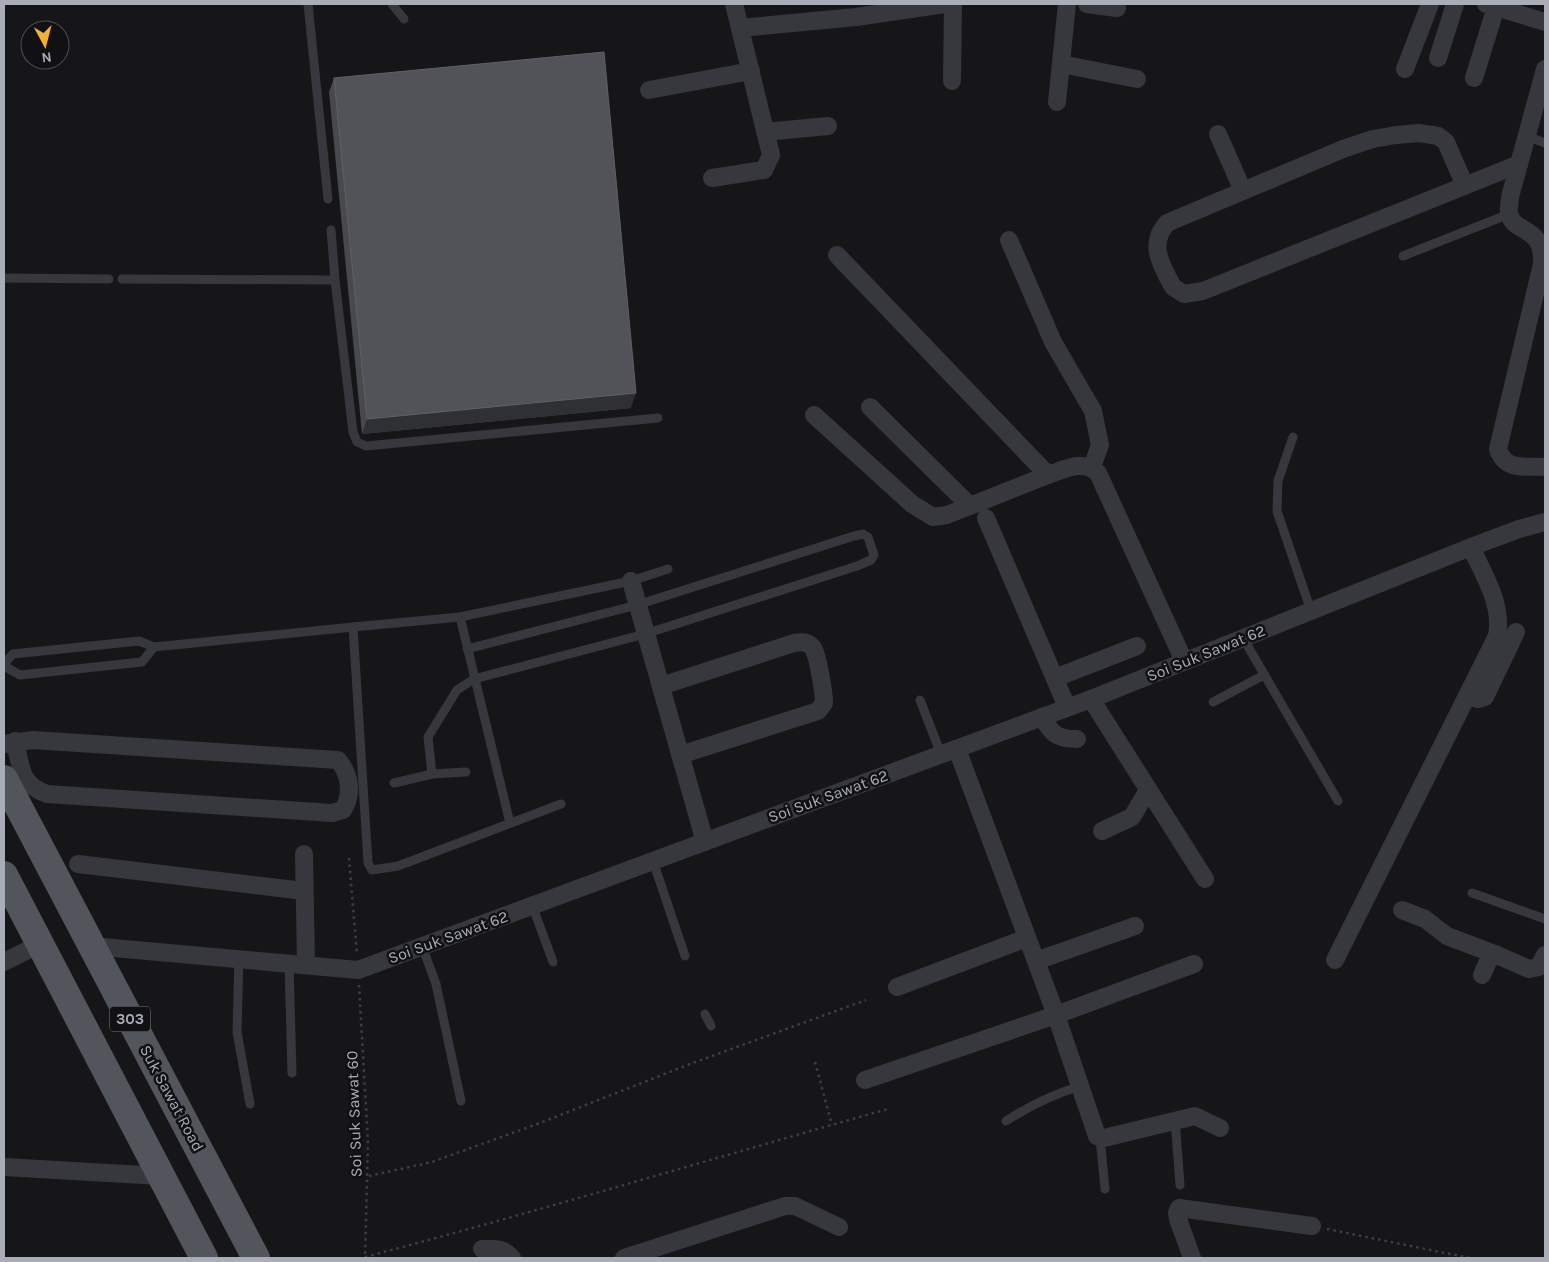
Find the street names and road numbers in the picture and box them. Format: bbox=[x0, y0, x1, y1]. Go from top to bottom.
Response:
street label: Soi Suk Sawat 62 bbox=[1144, 621, 1268, 685]
street label: Soi Suk Sawat 62 bbox=[765, 765, 891, 827]
street label: Soi Suk Sawat 62 bbox=[385, 906, 511, 968]
road number: 303 bbox=[110, 1006, 150, 1032]
street label: Suk Sawat Road bbox=[136, 1042, 208, 1154]
street label: Soi Suk Sawat 60 bbox=[342, 1050, 366, 1178]

